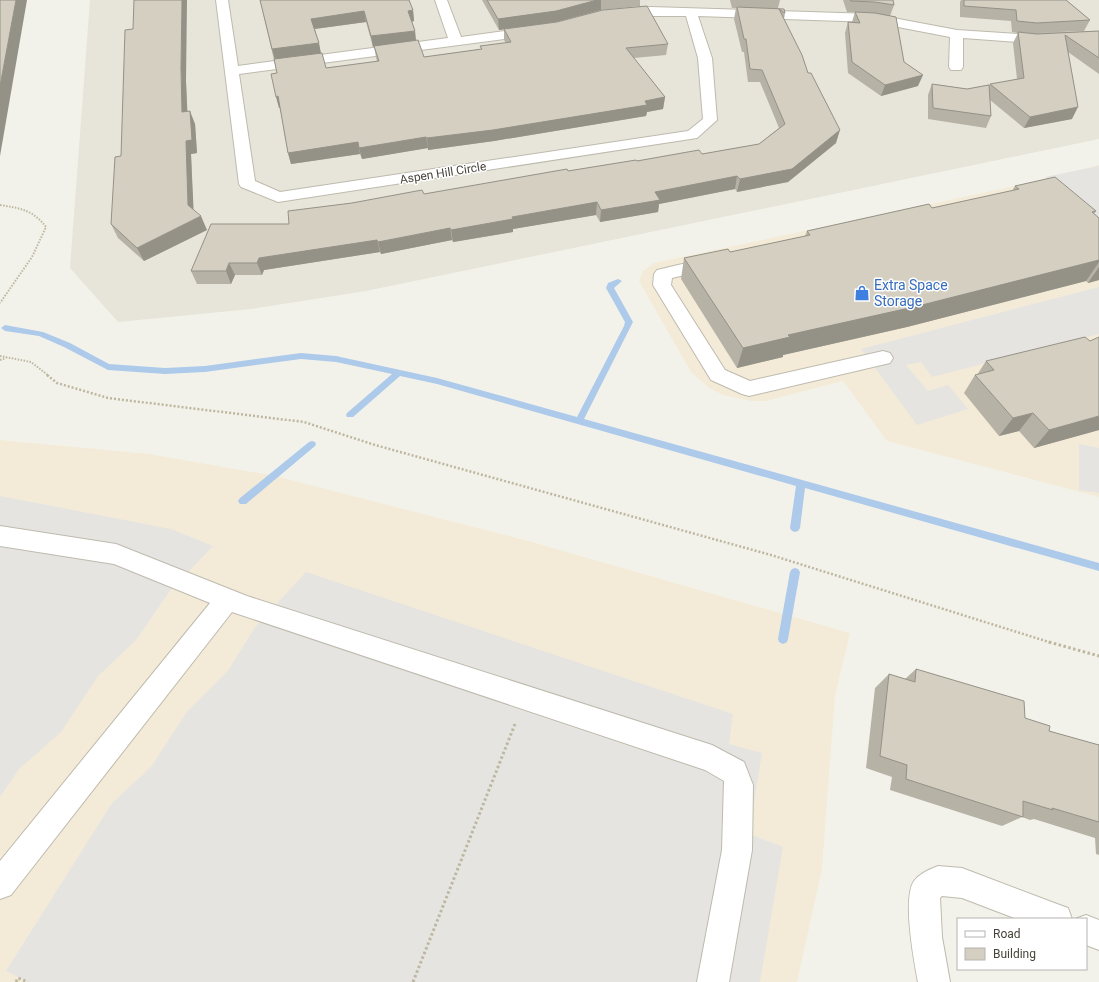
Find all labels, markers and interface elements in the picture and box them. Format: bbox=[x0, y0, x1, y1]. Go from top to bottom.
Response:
street label: Aspen Hill Circle bbox=[399, 159, 487, 187]
place label: Extra Space Storage bbox=[874, 277, 948, 309]
shop icon: Extra Space Storage bbox=[853, 284, 871, 302]
legend bbox=[957, 918, 1087, 970]
text: Road bbox=[993, 927, 1021, 941]
text: Building bbox=[993, 947, 1036, 961]

